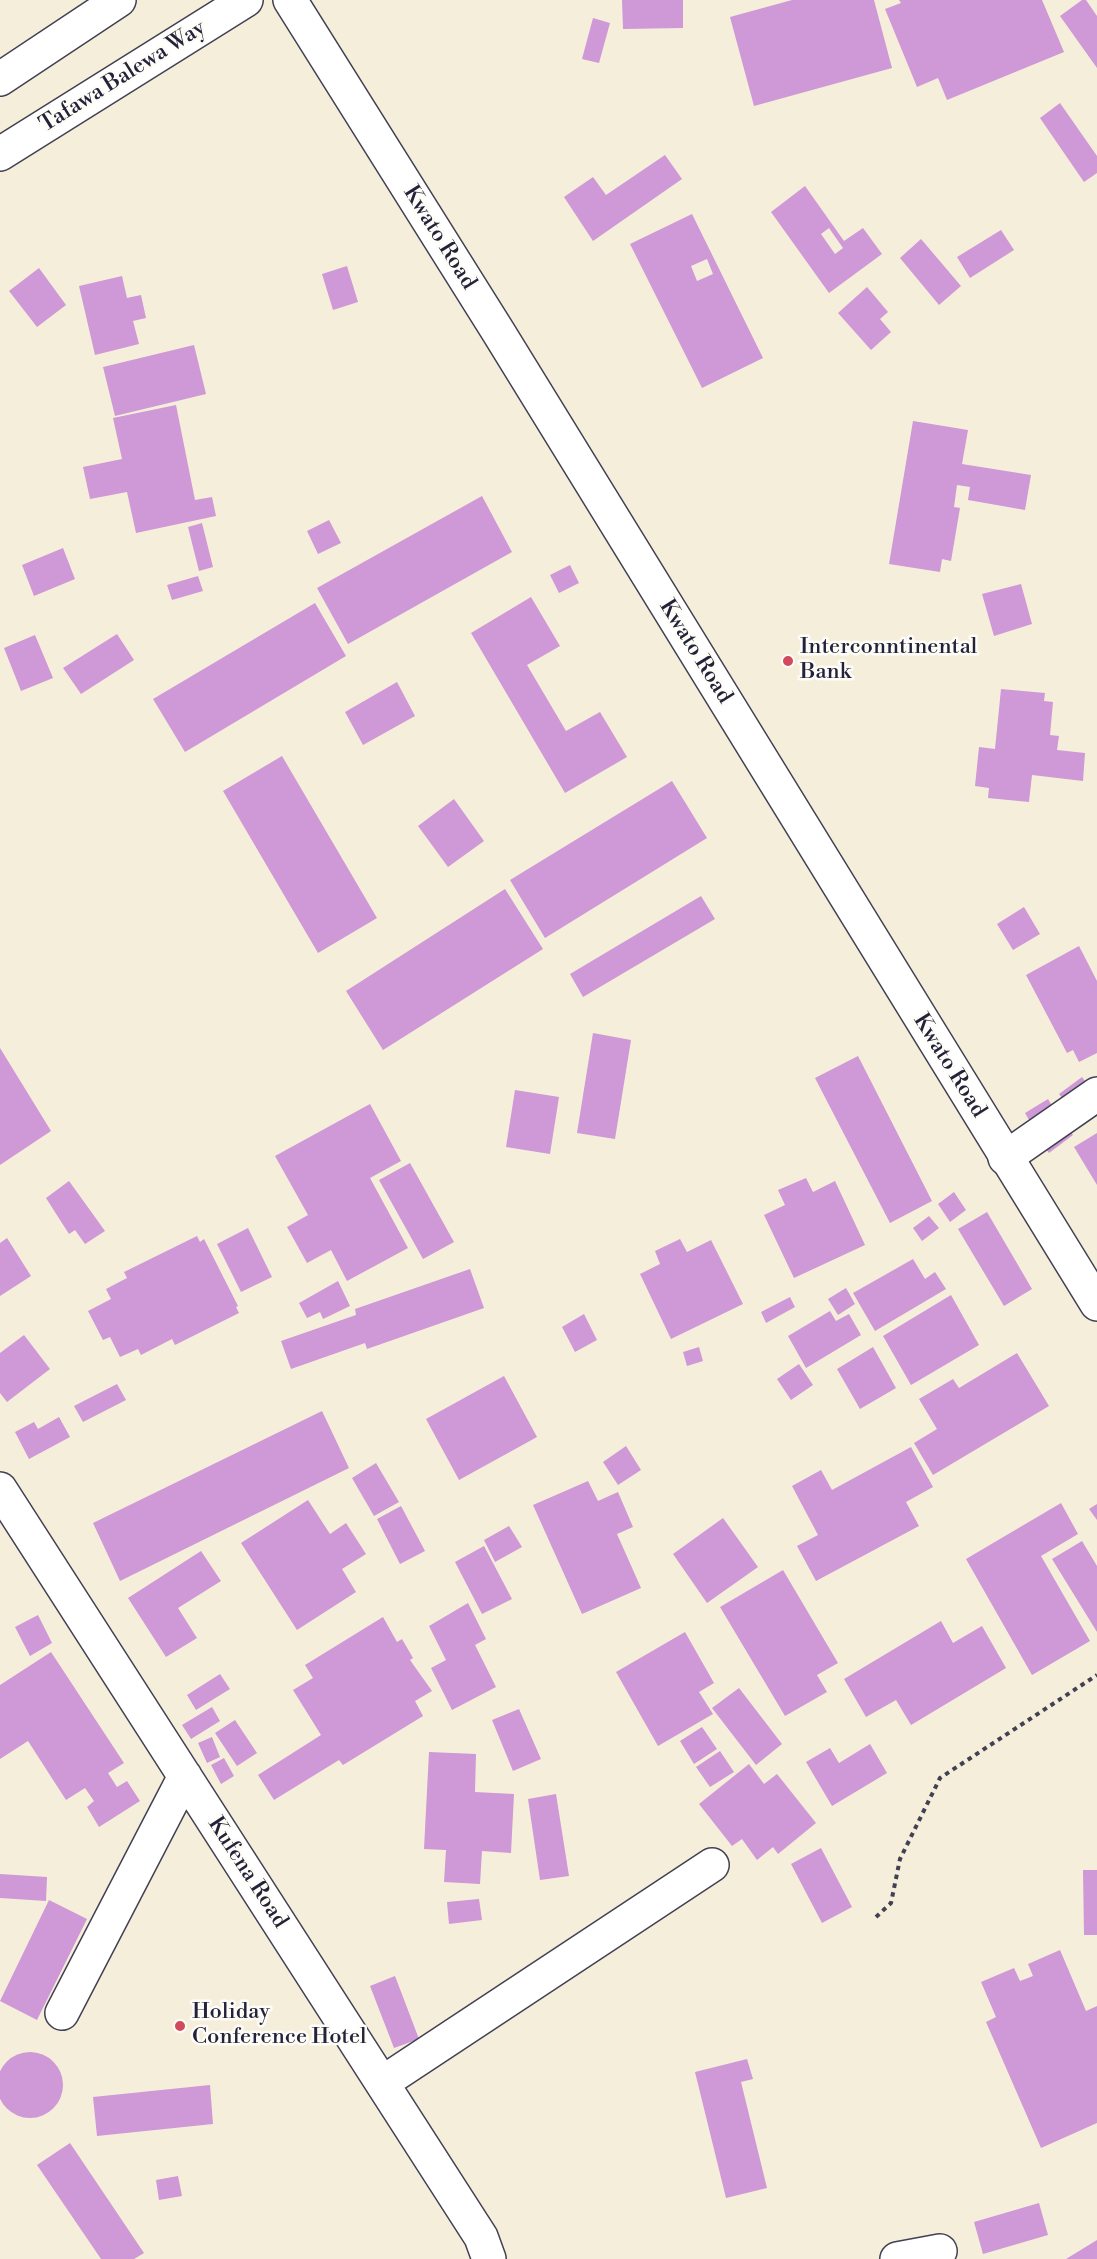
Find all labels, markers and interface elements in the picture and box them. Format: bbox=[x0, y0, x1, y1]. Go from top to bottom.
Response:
street label: Tafawa Balewa Way bbox=[35, 15, 211, 139]
street label: Kwato Road bbox=[397, 181, 481, 295]
street label: Kwato Road bbox=[653, 595, 737, 709]
place label: Interconntinental Bank bbox=[800, 635, 977, 686]
marker: Interconntinental Bank bbox=[781, 654, 795, 668]
street label: Kwato Road bbox=[907, 1009, 991, 1123]
street label: Kufena Road bbox=[201, 1812, 293, 1934]
place label: Holiday Conference Hotel bbox=[192, 2000, 367, 2052]
marker: Holiday Conference Hotel bbox=[173, 2019, 187, 2033]

